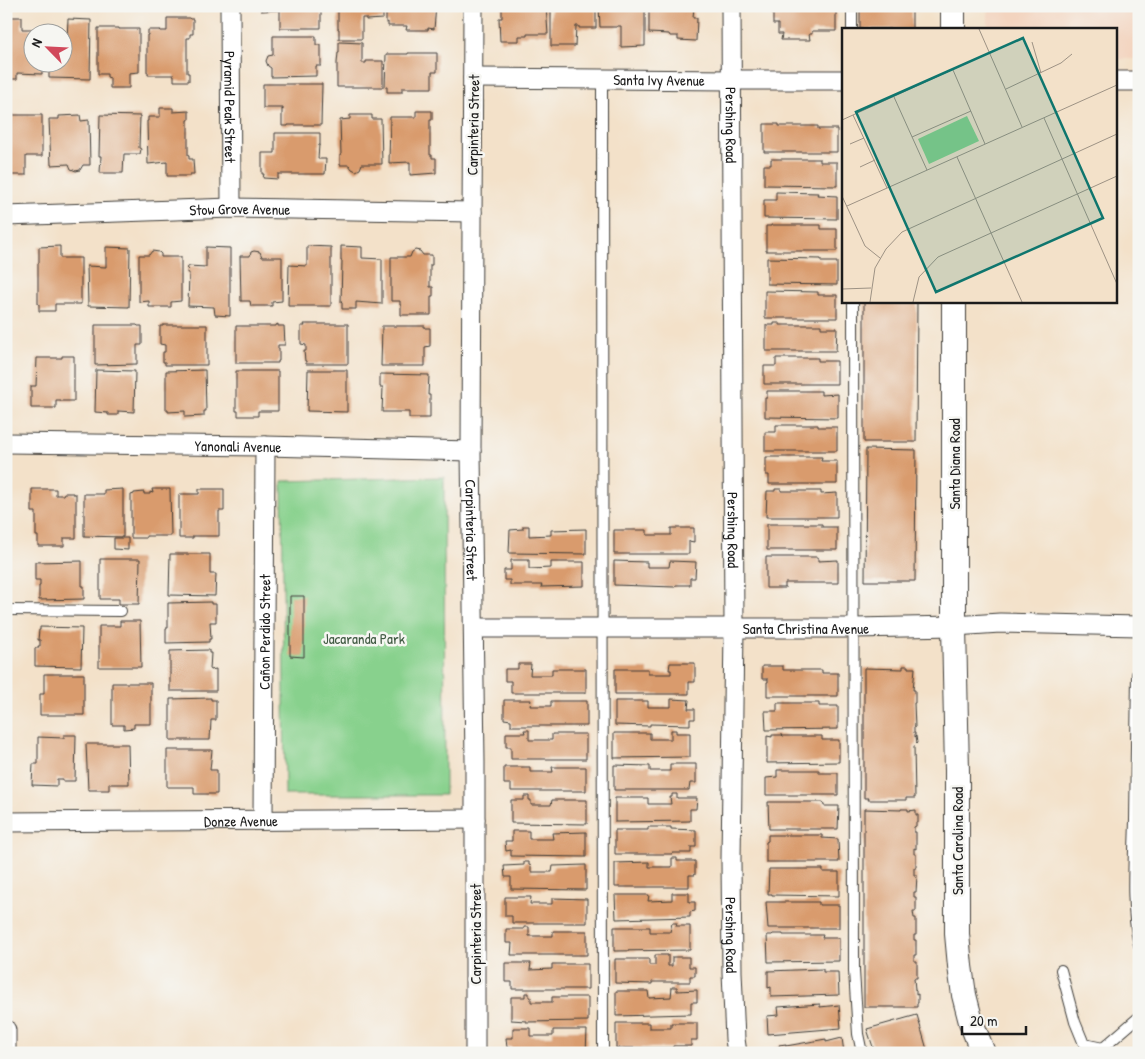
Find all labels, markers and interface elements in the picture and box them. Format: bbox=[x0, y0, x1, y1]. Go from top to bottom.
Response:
north arrow bbox=[22, 22, 72, 72]
inset map bbox=[842, 28, 1118, 302]
text: N bbox=[25, 35, 46, 50]
street label: Pyramid Peak Street bbox=[220, 51, 241, 164]
street label: Santa Ivy Avenue bbox=[613, 69, 705, 90]
street label: Carpinteria Street bbox=[462, 74, 484, 176]
street label: Pershing Road bbox=[721, 87, 742, 163]
street label: Stow Grove Avenue bbox=[189, 197, 291, 220]
street label: Santa Diana Road bbox=[944, 418, 965, 510]
street label: Yanonali Avenue bbox=[194, 435, 282, 457]
street label: Carpinteria Street bbox=[461, 479, 483, 582]
street label: Pershing Road bbox=[723, 492, 744, 568]
street label: Cañon Perdido Street bbox=[253, 573, 275, 690]
street label: Santa Christina Avenue bbox=[743, 617, 869, 639]
park label: Jacaranda Park bbox=[323, 628, 405, 649]
street label: Santa Carolina Road bbox=[947, 787, 968, 895]
street label: Donze Avenue bbox=[204, 810, 278, 831]
street label: Carpinteria Street bbox=[465, 883, 486, 984]
street label: Pershing Road bbox=[721, 897, 743, 973]
scale bar bbox=[962, 1004, 1026, 1036]
text: 20 m bbox=[970, 1010, 997, 1031]

